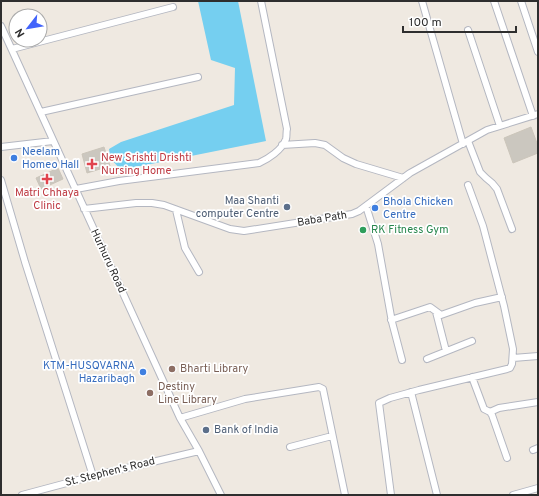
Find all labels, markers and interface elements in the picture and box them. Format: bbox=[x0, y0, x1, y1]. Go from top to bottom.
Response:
north arrow bbox=[8, 8, 48, 48]
scale bar bbox=[403, 8, 516, 34]
text: 100 m bbox=[409, 15, 442, 31]
text: N bbox=[12, 26, 28, 40]
place label: Neelam Homeo Hall bbox=[22, 145, 79, 172]
place label: New Srishti Drishti Nursing Home bbox=[101, 151, 192, 178]
marker: Neelam Homeo Hall bbox=[9, 153, 19, 163]
marker: New Srishti Drishti Nursing Home bbox=[86, 158, 98, 170]
marker: Matri Chhaya Clinic bbox=[41, 173, 53, 185]
place label: Matri Chhaya Clinic bbox=[15, 186, 79, 213]
place label: Maa Shanti computer Centre bbox=[196, 194, 279, 221]
place label: Bhola Chicken Centre bbox=[383, 195, 453, 222]
marker: Maa Shanti computer Centre bbox=[282, 202, 292, 212]
marker: Bhola Chicken Centre bbox=[370, 203, 380, 213]
street label: Baba Path bbox=[296, 208, 348, 230]
place label: RK Fitness Gym bbox=[371, 223, 449, 237]
marker: RK Fitness Gym bbox=[358, 225, 368, 235]
street label: Hurhuru Road bbox=[87, 227, 129, 295]
place label: KTM-HUSQVARNA Hazaribagh bbox=[43, 359, 135, 386]
place label: Bharti Library bbox=[180, 362, 249, 376]
marker: Bharti Library bbox=[167, 364, 177, 374]
marker: KTM-HUSQVARNA Hazaribagh bbox=[138, 367, 148, 377]
place label: Destiny Line Library bbox=[158, 380, 217, 407]
marker: Destiny Line Library bbox=[145, 388, 155, 398]
place label: Bank of India bbox=[214, 423, 279, 437]
marker: Bank of India bbox=[201, 425, 211, 435]
street label: St. Stephen's Road bbox=[63, 454, 157, 490]

